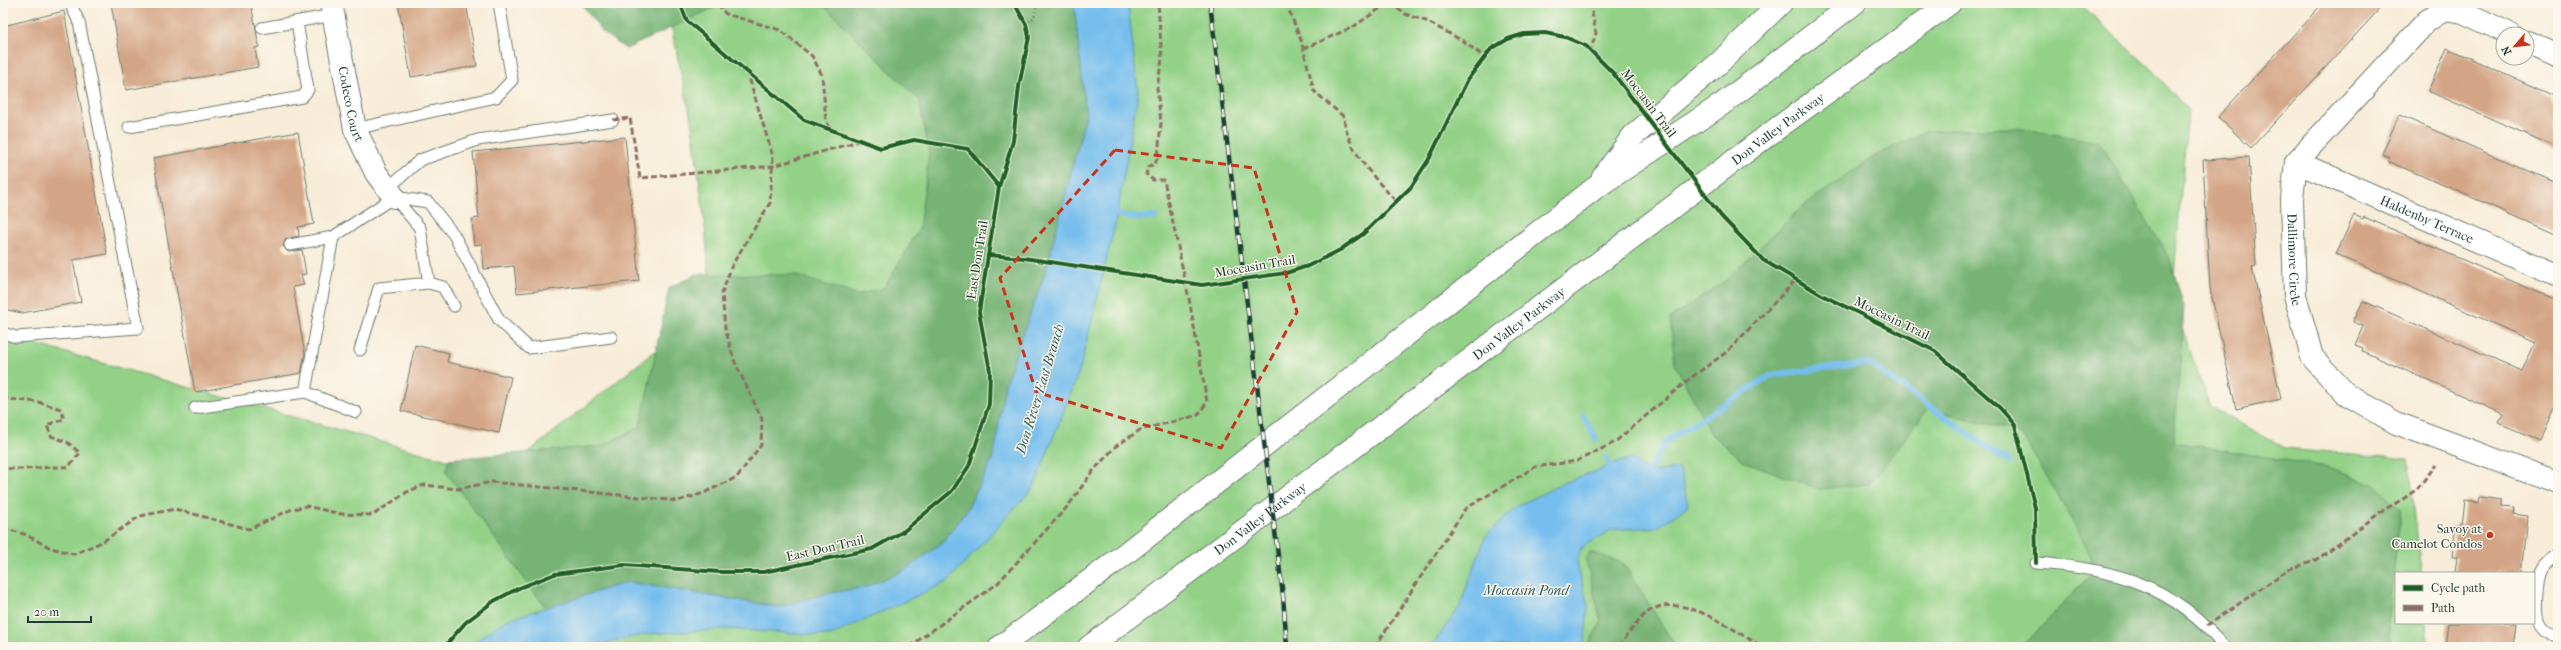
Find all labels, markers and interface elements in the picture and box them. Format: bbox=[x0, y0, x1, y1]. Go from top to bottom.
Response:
north arrow bbox=[2495, 26, 2535, 66]
text: N bbox=[2499, 43, 2514, 57]
street label: Codeco Court bbox=[336, 65, 368, 144]
street label: Moccasin Trail bbox=[1618, 66, 1680, 140]
street label: Don Valley Parkway bbox=[1728, 89, 1828, 168]
street label: Haldenby Terrace bbox=[2378, 192, 2477, 246]
street label: Dallimore Circle bbox=[2285, 213, 2305, 308]
street label: East Don Trail bbox=[963, 219, 991, 301]
street label: Moccasin Trail bbox=[1214, 251, 1297, 280]
street label: Don Valley Parkway bbox=[1469, 283, 1569, 363]
street label: Moccasin Trail bbox=[1852, 293, 1932, 343]
water label: Don River East Branch bbox=[1012, 322, 1068, 457]
street label: Don Valley Parkway bbox=[1211, 478, 1310, 558]
place label: Savoy at Camelot Condos bbox=[2391, 521, 2482, 551]
marker: Savoy at Camelot Condos bbox=[2485, 530, 2495, 540]
street label: East Don Trail bbox=[784, 532, 866, 564]
legend bbox=[2395, 572, 2535, 624]
text: Cycle path bbox=[2431, 581, 2486, 595]
water label: Moccasin Pond bbox=[1482, 582, 1570, 599]
scale bar bbox=[28, 598, 91, 624]
text: Path bbox=[2431, 601, 2455, 615]
text: 20 m bbox=[34, 605, 59, 619]

